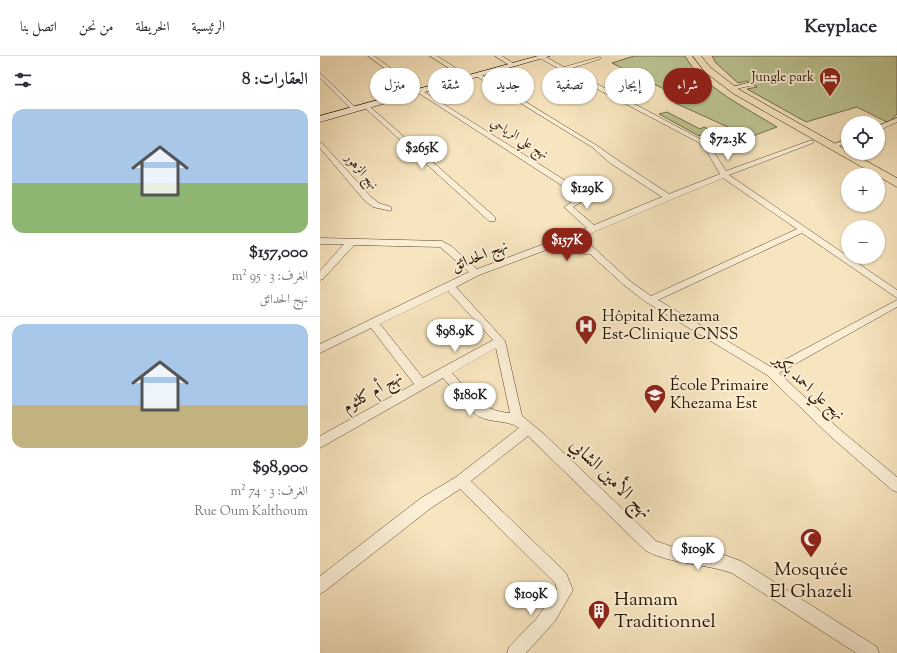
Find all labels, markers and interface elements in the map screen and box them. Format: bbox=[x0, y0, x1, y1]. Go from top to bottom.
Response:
text: Keyplace bbox=[804, 14, 877, 41]
text: اتصل بنا bbox=[20, 18, 57, 38]
text: من نحن bbox=[79, 18, 113, 38]
text: الخريطة bbox=[135, 18, 170, 38]
text: الرئيسية bbox=[192, 18, 225, 38]
hotel icon: Jungle park bbox=[817, 65, 843, 98]
text: العقارات: 8 bbox=[242, 68, 308, 92]
chip: منزل bbox=[370, 68, 420, 104]
chip: شقة bbox=[428, 68, 474, 104]
chip: جديد bbox=[482, 68, 534, 104]
chip: تصفية bbox=[542, 68, 597, 104]
chip: إيجار bbox=[605, 68, 655, 104]
chip: شراء bbox=[663, 68, 712, 104]
icon: filters bbox=[12, 69, 34, 91]
place label: Jungle park bbox=[751, 69, 814, 87]
street label: نهج علي الرياحي bbox=[485, 114, 551, 166]
map controls bbox=[841, 116, 885, 264]
button: locate bbox=[841, 116, 885, 160]
pin: $72.3K bbox=[695, 127, 761, 161]
text: $72.3K bbox=[709, 131, 747, 149]
icon: home bbox=[124, 135, 196, 207]
pin: $265K bbox=[394, 136, 450, 170]
text: $265K bbox=[405, 140, 439, 158]
street label: نهج الزهور bbox=[338, 148, 382, 195]
button: + bbox=[841, 168, 885, 212]
pin: $129K bbox=[559, 176, 615, 210]
text: $129K bbox=[570, 180, 604, 198]
button: − bbox=[841, 220, 885, 264]
pin: $157K bbox=[539, 228, 595, 262]
text: $157K bbox=[551, 232, 583, 250]
street label: نهج الحدائق bbox=[448, 235, 512, 280]
text: $157,000 bbox=[249, 241, 308, 265]
text: الغرف: 3 · 95 m² bbox=[232, 268, 308, 286]
text: نهج الحدائق bbox=[260, 291, 308, 309]
place label: Hôpital Khezama Est-Clinique CNSS bbox=[602, 306, 738, 347]
hospital icon: Hôpital Khezama Est-Clinique CNSS bbox=[573, 313, 599, 346]
pin: $98.9K bbox=[422, 319, 488, 353]
text: $98.9K bbox=[436, 323, 474, 341]
street label: نهج علي احمد بكير bbox=[764, 348, 849, 428]
icon: home bbox=[124, 350, 196, 422]
street label: نهج أم كلثوم bbox=[338, 365, 408, 420]
place label: École Primaire Khezama Est bbox=[670, 375, 769, 416]
school or university icon: École Primaire Khezama Est bbox=[642, 382, 668, 415]
pin: $180K bbox=[442, 383, 498, 417]
text: $180K bbox=[453, 387, 487, 405]
street label: نهج الأمين الشابي bbox=[561, 431, 659, 527]
text: $98,900 bbox=[252, 456, 308, 480]
text: الغرف: 3 · 74 m² bbox=[231, 483, 308, 501]
text: Rue Oum Kalthoum bbox=[194, 503, 308, 521]
mosque icon: Mosquée El Ghazeli bbox=[798, 526, 824, 559]
pin: $109K bbox=[670, 537, 726, 571]
text: $109K bbox=[681, 541, 715, 559]
place label: Mosquée El Ghazeli bbox=[770, 557, 852, 606]
pin: $109K bbox=[503, 582, 559, 616]
text: $109K bbox=[514, 586, 548, 604]
place label: Hamam Traditionnel bbox=[614, 587, 716, 636]
building icon: Hamam Traditionnel bbox=[586, 598, 612, 631]

